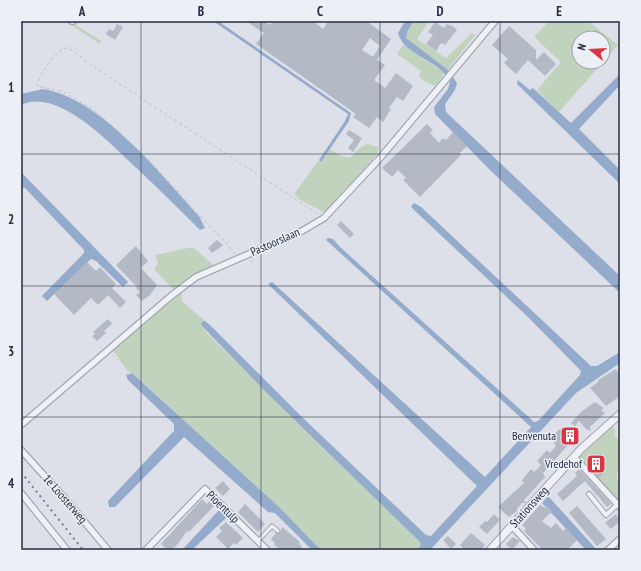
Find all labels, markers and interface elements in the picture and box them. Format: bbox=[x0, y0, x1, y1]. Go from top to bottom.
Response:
text: A bbox=[78, 3, 86, 20]
text: B bbox=[198, 3, 204, 20]
text: C bbox=[317, 3, 323, 20]
text: D bbox=[437, 3, 444, 20]
text: E bbox=[556, 3, 562, 20]
north arrow bbox=[571, 30, 611, 70]
text: N bbox=[574, 42, 589, 52]
text: 1 bbox=[8, 79, 14, 96]
text: 2 bbox=[8, 211, 14, 228]
street label: Pastoorslaan bbox=[248, 224, 302, 259]
text: 3 bbox=[8, 343, 14, 360]
building icon: Benvenuta bbox=[559, 425, 581, 447]
place label: Benvenuta bbox=[512, 428, 556, 443]
building icon: Vredehof bbox=[585, 453, 607, 475]
place label: Vredehof bbox=[544, 456, 583, 471]
street label: 1e Loosterweg bbox=[40, 471, 91, 526]
text: 4 bbox=[8, 475, 15, 492]
street label: Stationsweg bbox=[506, 483, 551, 531]
street label: Pioentulp bbox=[204, 487, 243, 526]

